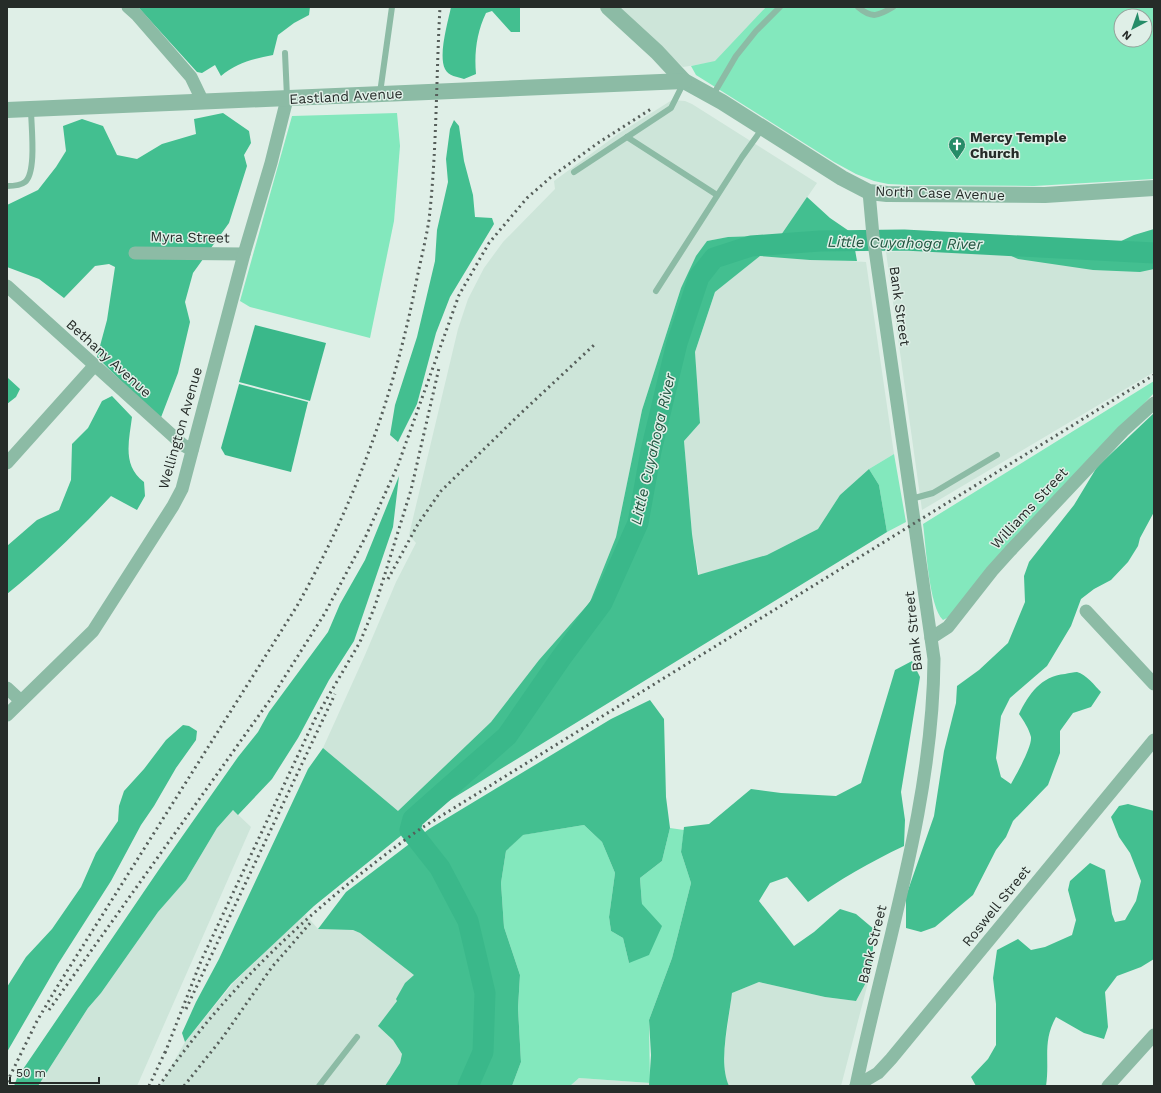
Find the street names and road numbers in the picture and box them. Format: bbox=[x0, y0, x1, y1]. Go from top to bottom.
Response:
street label: Eastland Avenue bbox=[289, 85, 403, 107]
street label: North Case Avenue bbox=[875, 183, 1005, 203]
street label: Myra Street bbox=[150, 228, 230, 246]
street label: Bank Street bbox=[886, 265, 914, 347]
street label: Bethany Avenue bbox=[63, 316, 155, 400]
street label: Wellington Avenue bbox=[155, 365, 205, 491]
street label: Williams Street bbox=[987, 464, 1071, 552]
street label: Bank Street bbox=[901, 590, 925, 672]
street label: Roswell Street bbox=[959, 862, 1033, 949]
street label: Bank Street bbox=[855, 903, 890, 985]

